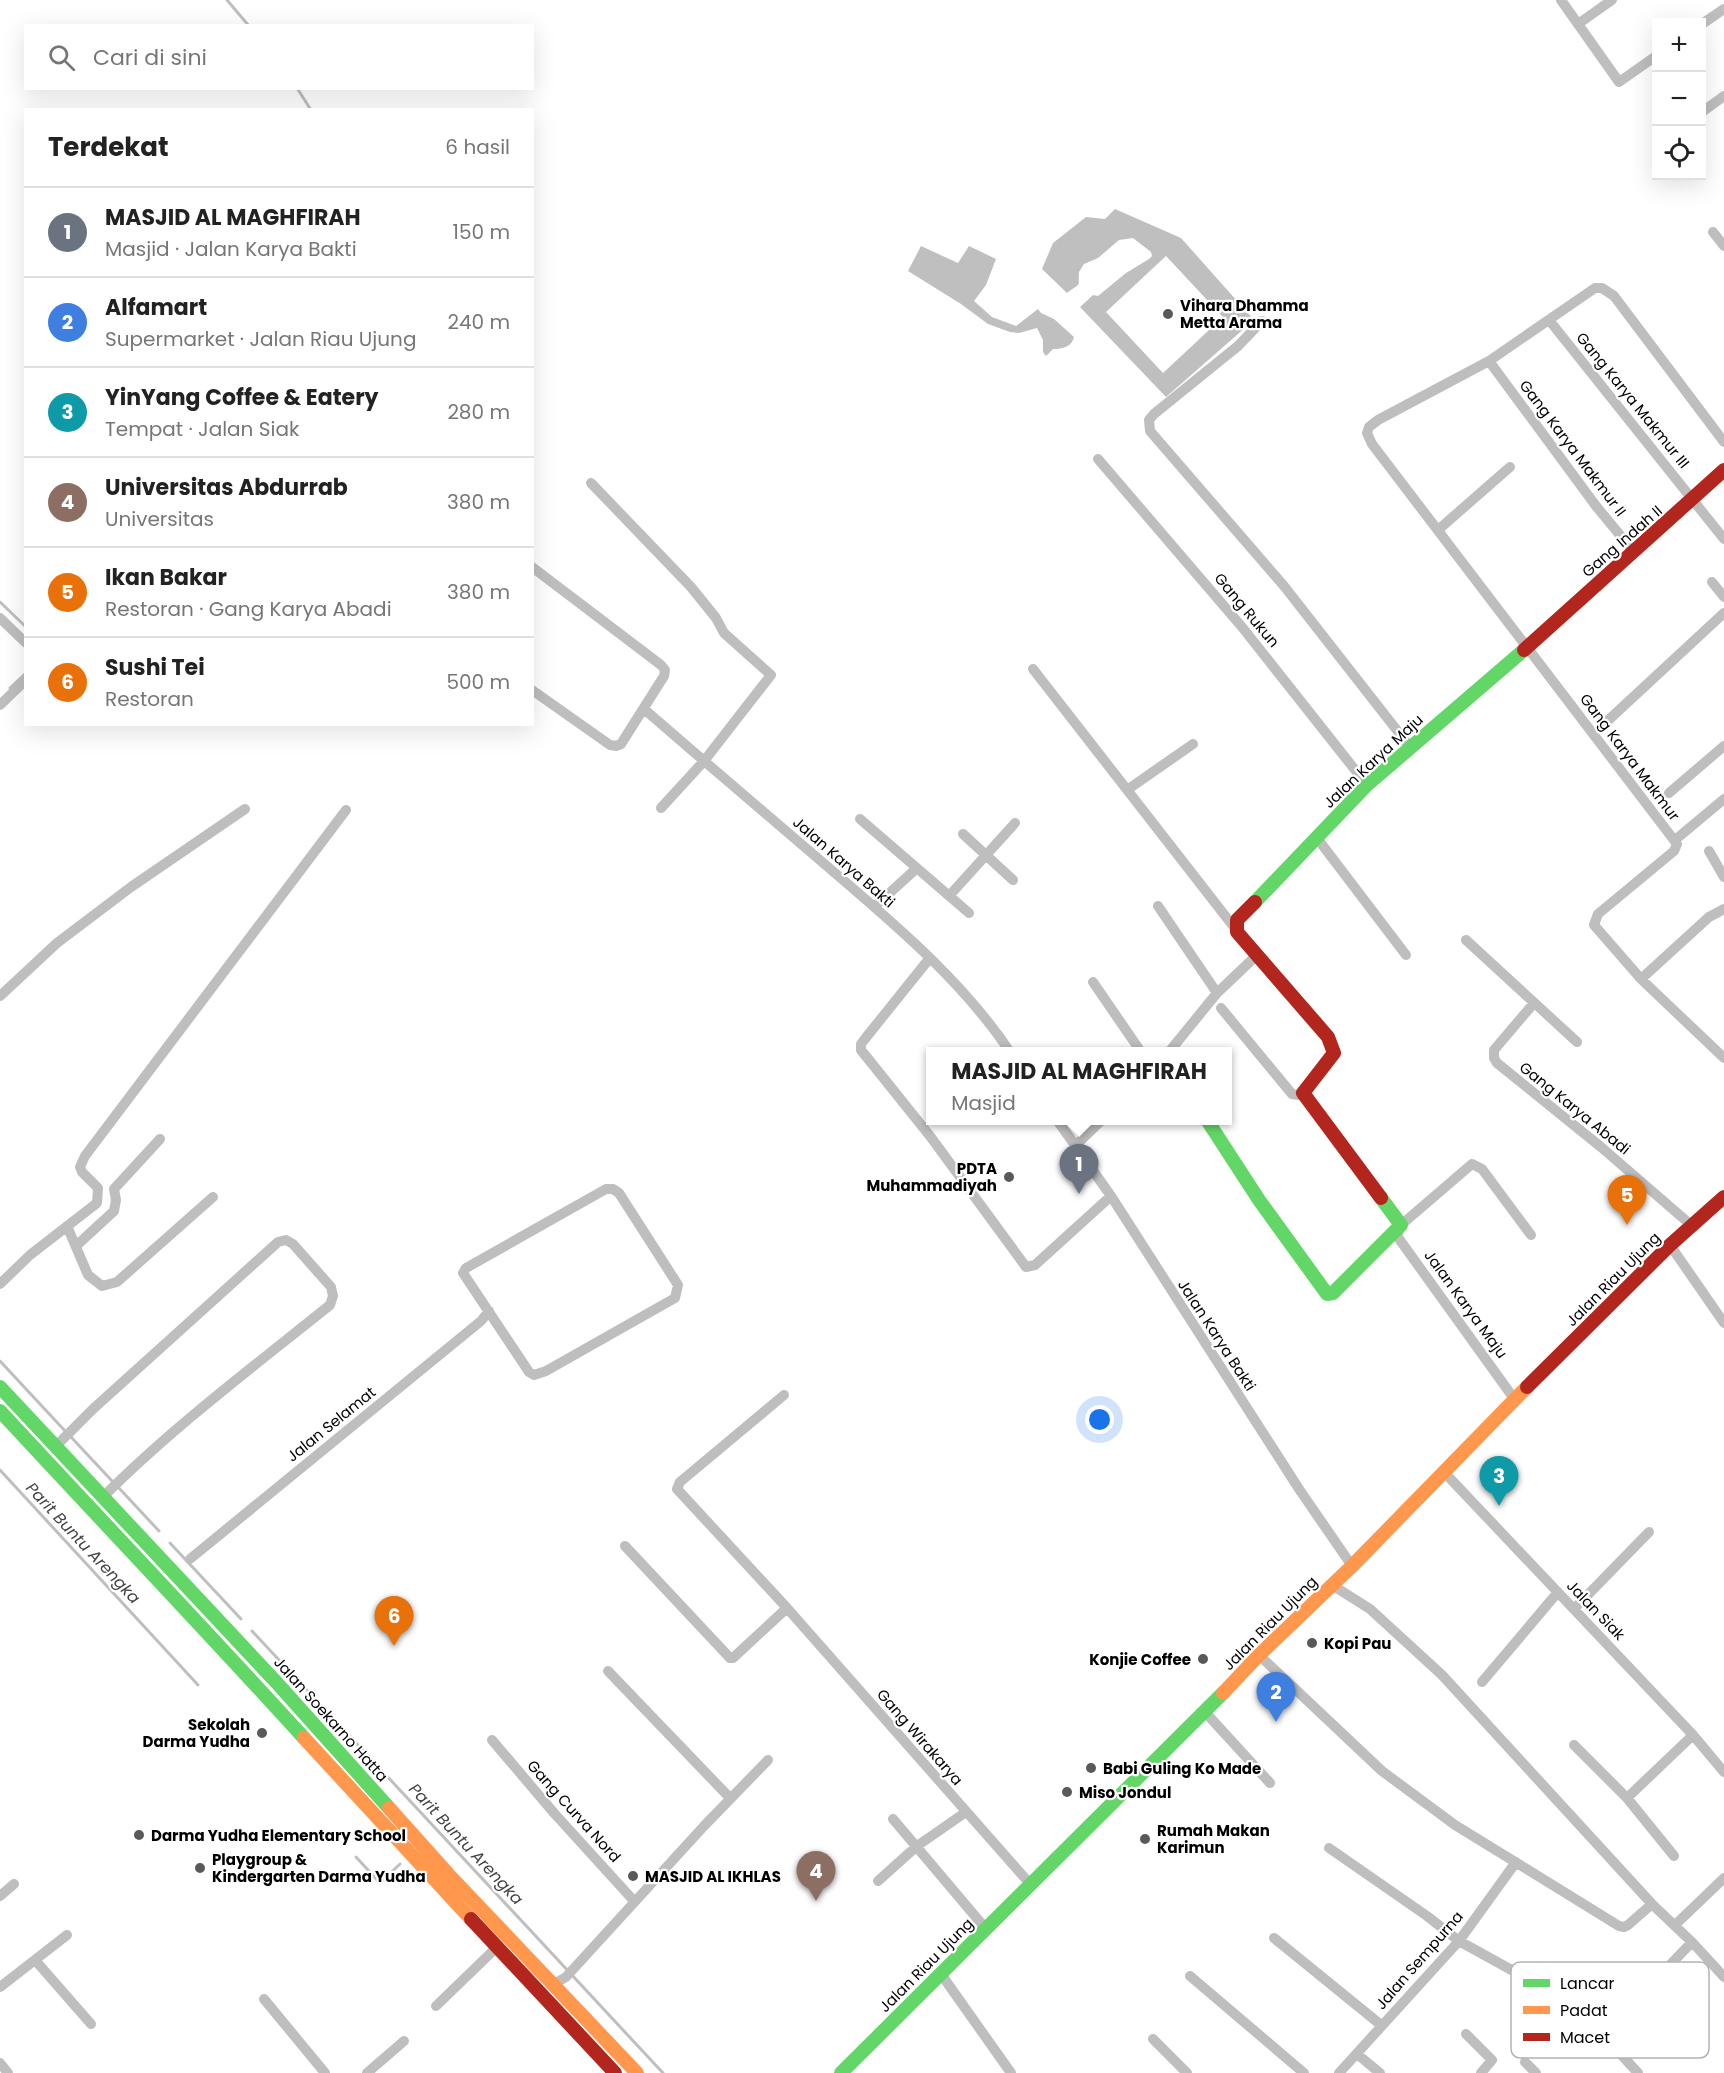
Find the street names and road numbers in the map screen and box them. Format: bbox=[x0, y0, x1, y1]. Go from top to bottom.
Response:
street label: Gang Karya Makmur III bbox=[1573, 329, 1693, 471]
street label: Gang Karya Makmur II bbox=[1516, 376, 1630, 520]
street label: Gang Indah II bbox=[1577, 500, 1667, 582]
street label: Gang Rukun bbox=[1210, 568, 1284, 652]
street label: Gang Karya Makmur bbox=[1575, 689, 1685, 825]
street label: Jalan Karya Maju bbox=[1319, 709, 1427, 813]
street label: Jalan Karya Bakti bbox=[788, 812, 900, 912]
street label: Gang Karya Abadi bbox=[1515, 1057, 1635, 1159]
street label: Jalan Riau Ujung bbox=[1561, 1227, 1665, 1331]
street label: Jalan Karya Maju bbox=[1420, 1246, 1512, 1362]
street label: Jalan Karya Bakti bbox=[1173, 1275, 1261, 1395]
street label: Jalan Selamat bbox=[282, 1382, 380, 1466]
street label: Jalan Riau Ujung bbox=[1218, 1571, 1322, 1675]
street label: Jalan Siak bbox=[1562, 1575, 1630, 1645]
street label: Jalan Soekarno Hatta bbox=[269, 1652, 393, 1786]
street label: Gang Wirakarya bbox=[872, 1684, 968, 1790]
street label: Gang Curva Nord bbox=[522, 1755, 626, 1867]
street label: Jalan Sempurna bbox=[1370, 1906, 1468, 2014]
street label: Jalan Riau Ujung bbox=[874, 1913, 978, 2017]

